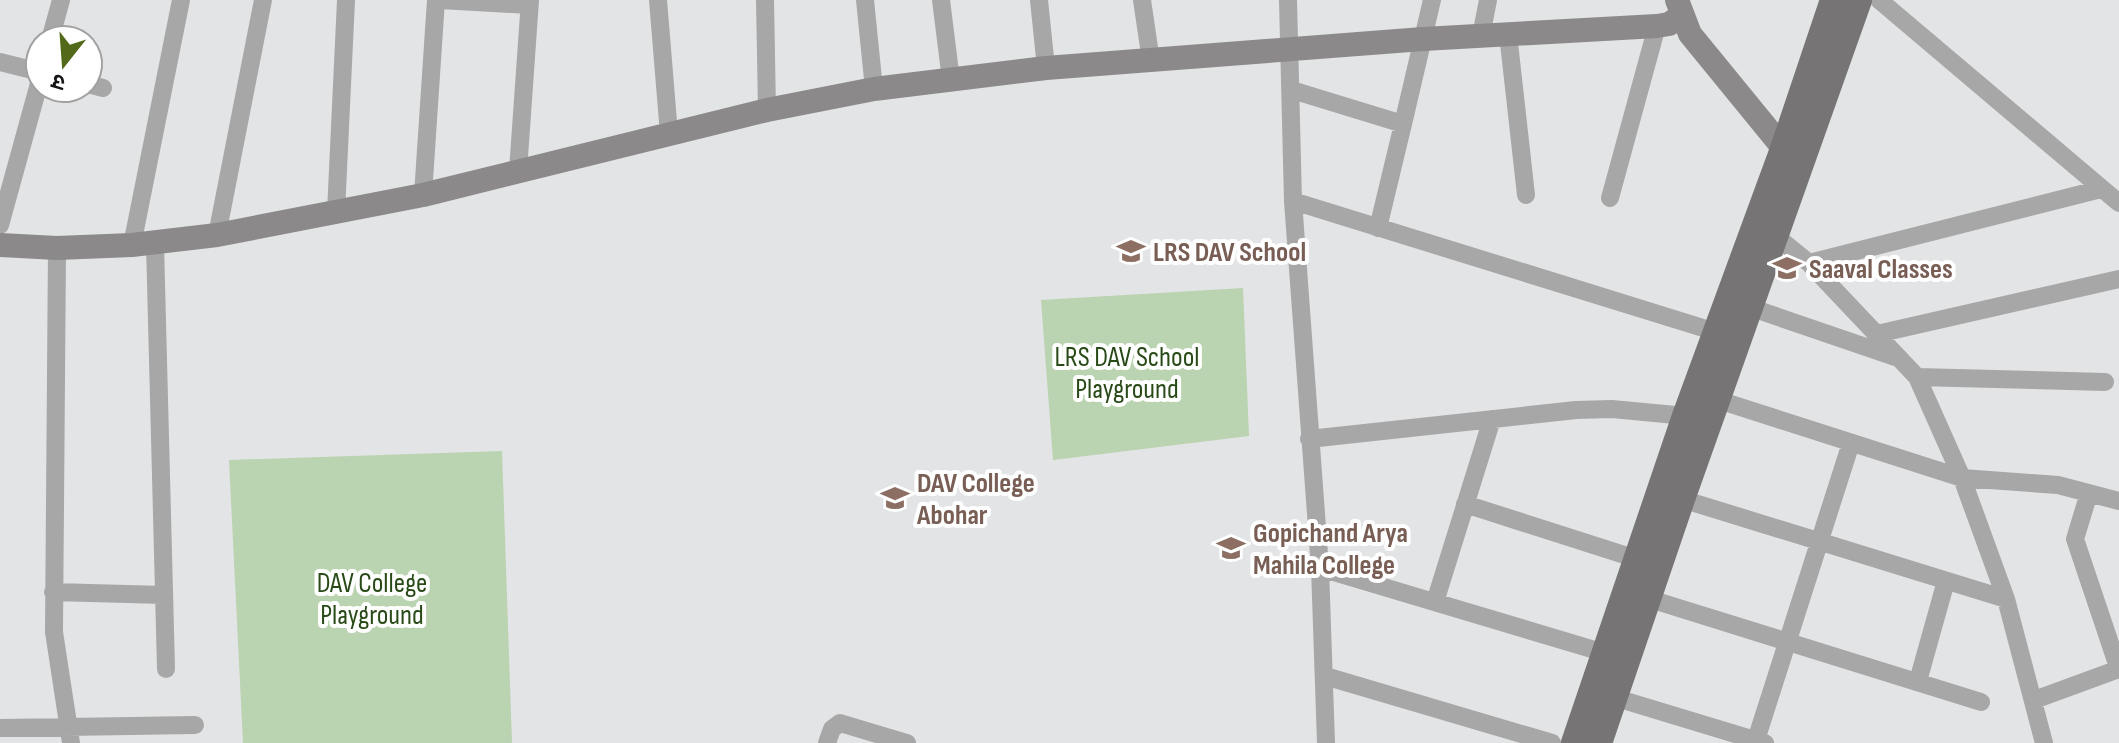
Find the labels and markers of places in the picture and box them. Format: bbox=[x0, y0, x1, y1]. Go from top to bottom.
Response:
school or university icon: LRS DAV School bbox=[1116, 236, 1146, 266]
place label: LRS DAV School bbox=[1153, 236, 1306, 269]
school or university icon: Saaval Classes bbox=[1772, 253, 1802, 283]
place label: Saaval Classes bbox=[1809, 253, 1953, 286]
place label: DAV College Abohar bbox=[916, 467, 1035, 532]
school or university icon: DAV College Abohar bbox=[880, 483, 910, 513]
place label: Gopichand Arya Mahila College bbox=[1253, 517, 1408, 582]
school or university icon: Gopichand Arya Mahila College bbox=[1216, 533, 1246, 563]

